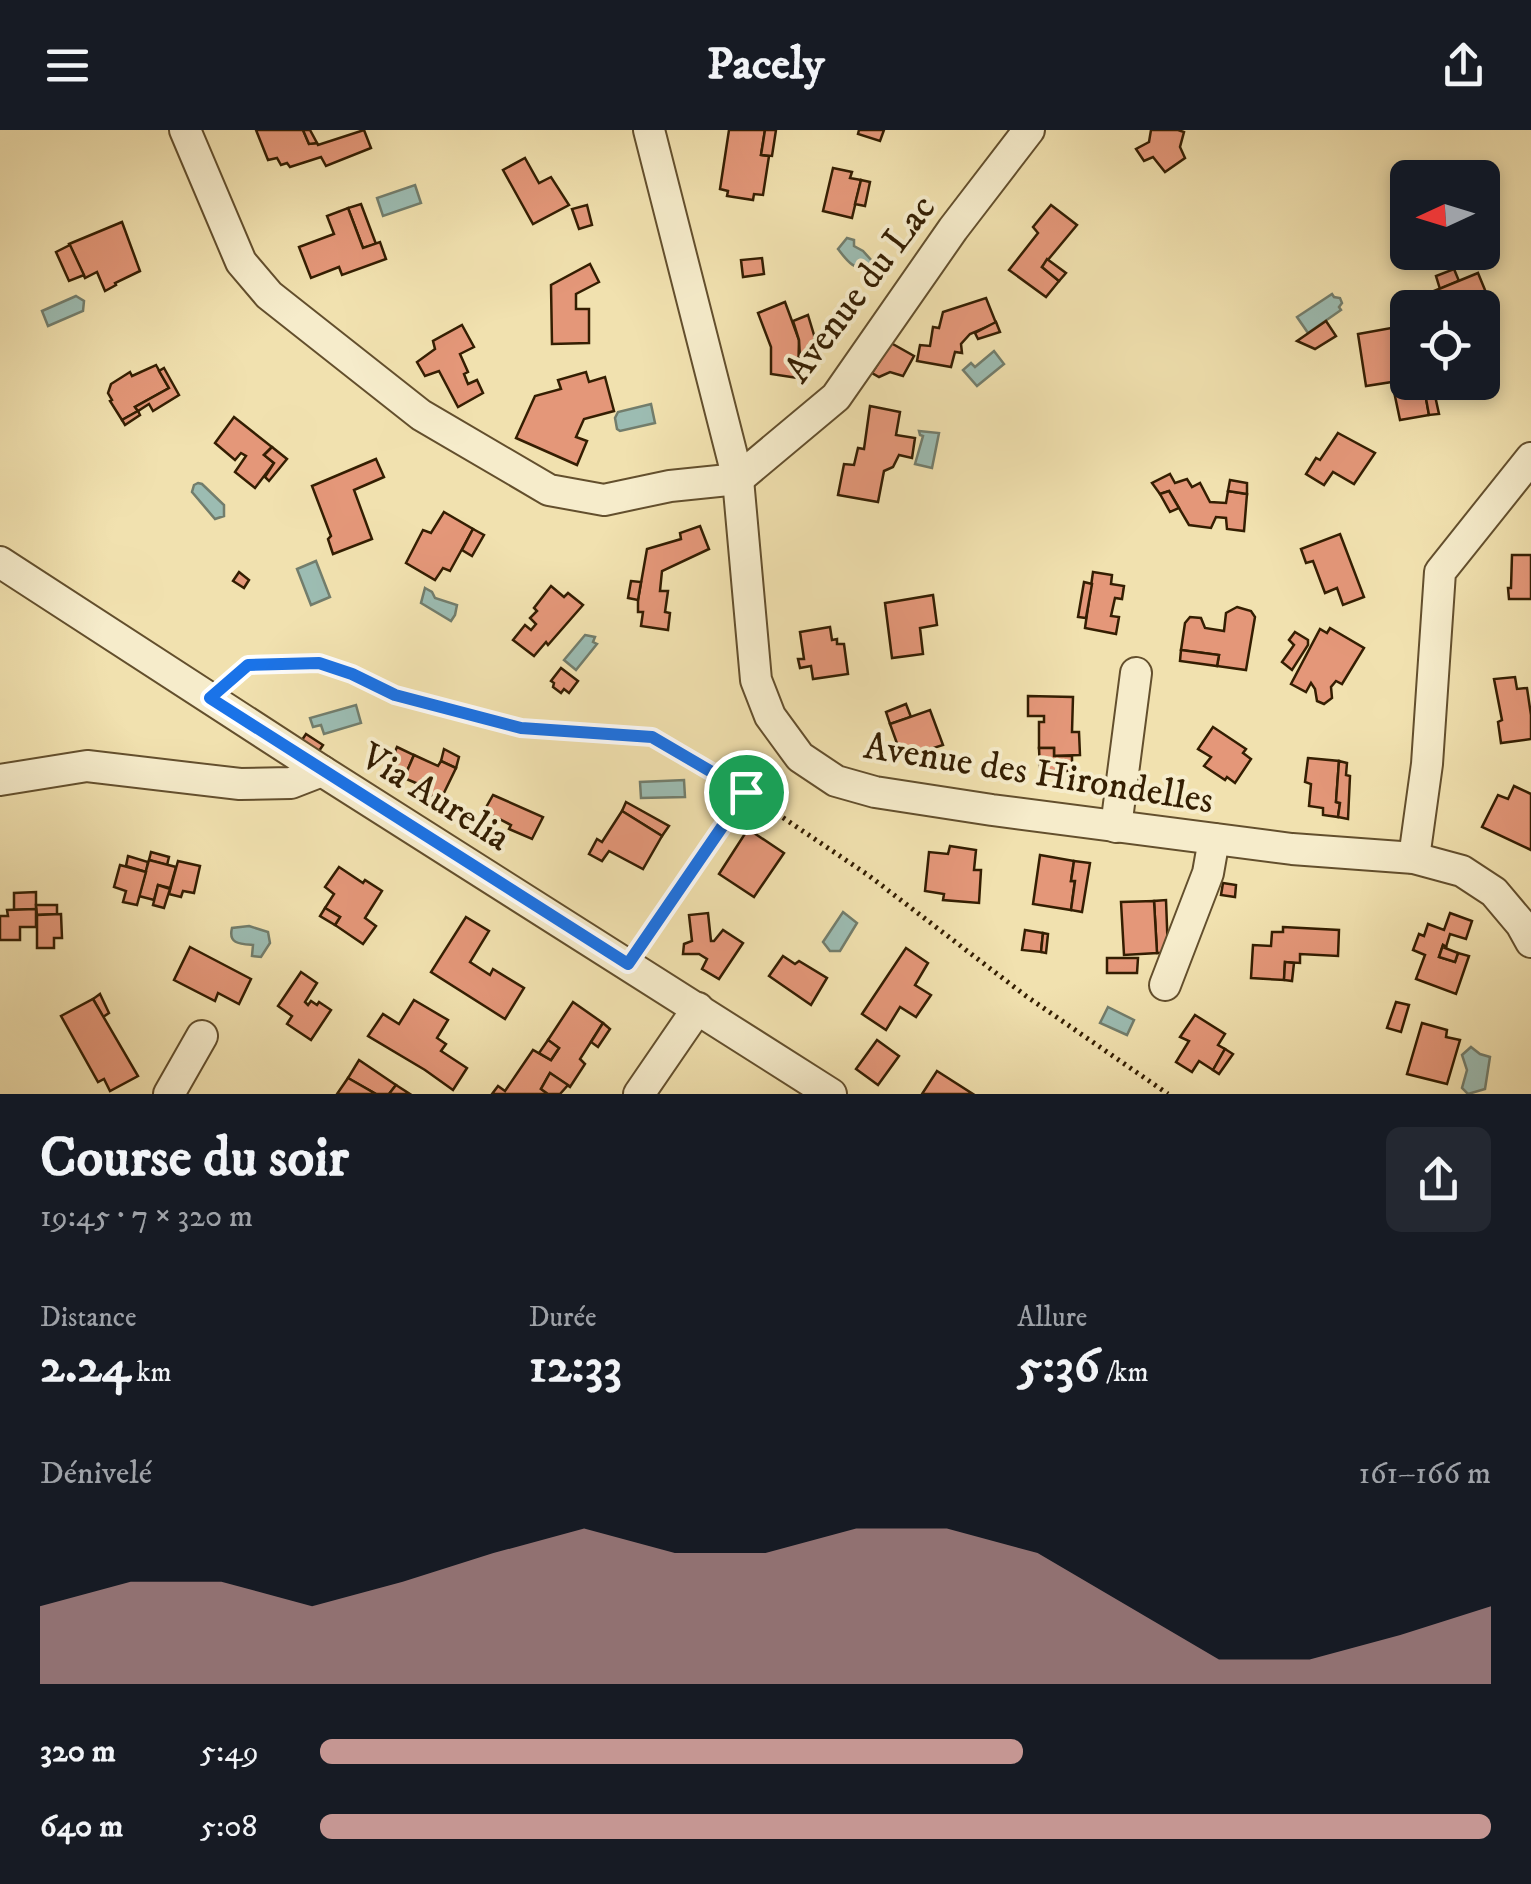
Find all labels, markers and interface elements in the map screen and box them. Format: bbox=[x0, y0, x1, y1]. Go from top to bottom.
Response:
text: Pacely bbox=[707, 37, 824, 93]
icon: menu bbox=[40, 38, 95, 93]
icon: share bbox=[1436, 38, 1491, 93]
north arrow bbox=[1390, 160, 1500, 270]
map controls bbox=[1390, 160, 1500, 400]
street label: Avenue du Lac bbox=[774, 186, 947, 393]
button: locate bbox=[1390, 290, 1500, 400]
street label: Avenue des Hirondelles bbox=[861, 723, 1217, 825]
street label: Via Aurelia bbox=[350, 732, 519, 862]
pin bbox=[704, 750, 789, 835]
icon: arrive bbox=[719, 765, 774, 820]
text: Course du soir bbox=[40, 1125, 349, 1194]
button: share bbox=[1386, 1127, 1491, 1232]
text: 19:45 · 7 × 320 m bbox=[40, 1197, 253, 1237]
text: Distance bbox=[40, 1300, 136, 1335]
text: Durée bbox=[529, 1300, 597, 1335]
text: Allure bbox=[1017, 1300, 1087, 1335]
text: 2.24 bbox=[40, 1335, 131, 1398]
text: 12:33 bbox=[529, 1335, 622, 1398]
text: 5:36 bbox=[1017, 1335, 1100, 1398]
text: km bbox=[131, 1355, 171, 1390]
text: /km bbox=[1100, 1355, 1148, 1390]
text: Dénivelé bbox=[40, 1454, 152, 1494]
text: 161–166 m bbox=[1358, 1454, 1491, 1494]
text: 320 m bbox=[40, 1732, 116, 1772]
text: 5:49 bbox=[200, 1732, 259, 1772]
text: 640 m bbox=[40, 1807, 123, 1847]
text: 5:08 bbox=[200, 1807, 257, 1847]

